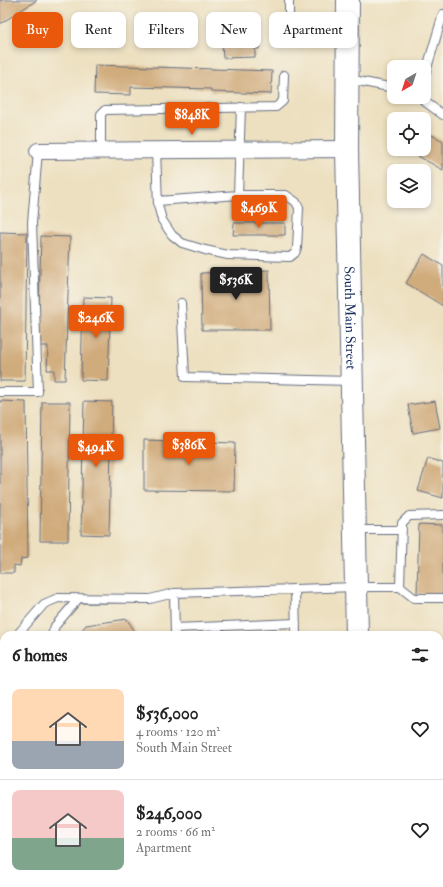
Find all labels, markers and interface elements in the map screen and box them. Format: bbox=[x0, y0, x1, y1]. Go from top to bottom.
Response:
chip: Buy bbox=[12, 12, 63, 48]
chip: Rent bbox=[71, 12, 126, 48]
chip: Filters bbox=[134, 12, 198, 48]
chip: New bbox=[206, 12, 261, 48]
chip: Apartment bbox=[269, 12, 357, 48]
north arrow bbox=[387, 60, 431, 104]
map controls bbox=[387, 60, 431, 208]
pin: $848K bbox=[164, 102, 220, 136]
text: $848K bbox=[174, 107, 210, 123]
button: locate bbox=[387, 112, 431, 156]
button: layers bbox=[387, 164, 431, 208]
pin: $469K bbox=[231, 195, 287, 229]
text: $469K bbox=[241, 200, 277, 216]
street label: South Main Street bbox=[341, 266, 360, 370]
pin: $536K bbox=[208, 267, 264, 301]
text: $536K bbox=[219, 272, 253, 288]
pin: $246K bbox=[68, 305, 124, 339]
text: $246K bbox=[78, 310, 114, 326]
pin: $386K bbox=[161, 432, 217, 466]
pin: $494K bbox=[68, 434, 124, 468]
text: $386K bbox=[172, 437, 206, 453]
text: $494K bbox=[77, 439, 115, 455]
icon: filters bbox=[409, 644, 431, 666]
text: 6 homes bbox=[12, 645, 67, 666]
text: $536,000 bbox=[136, 703, 198, 724]
icon: home bbox=[44, 705, 92, 753]
icon: heart bbox=[409, 718, 431, 740]
text: 4 rooms · 120 m² bbox=[136, 724, 220, 740]
text: South Main Street bbox=[136, 740, 232, 756]
text: $246,000 bbox=[136, 803, 202, 824]
icon: home bbox=[44, 806, 92, 854]
icon: heart bbox=[409, 819, 431, 841]
text: 2 rooms · 66 m² bbox=[136, 824, 215, 840]
text: Apartment bbox=[136, 840, 192, 856]

